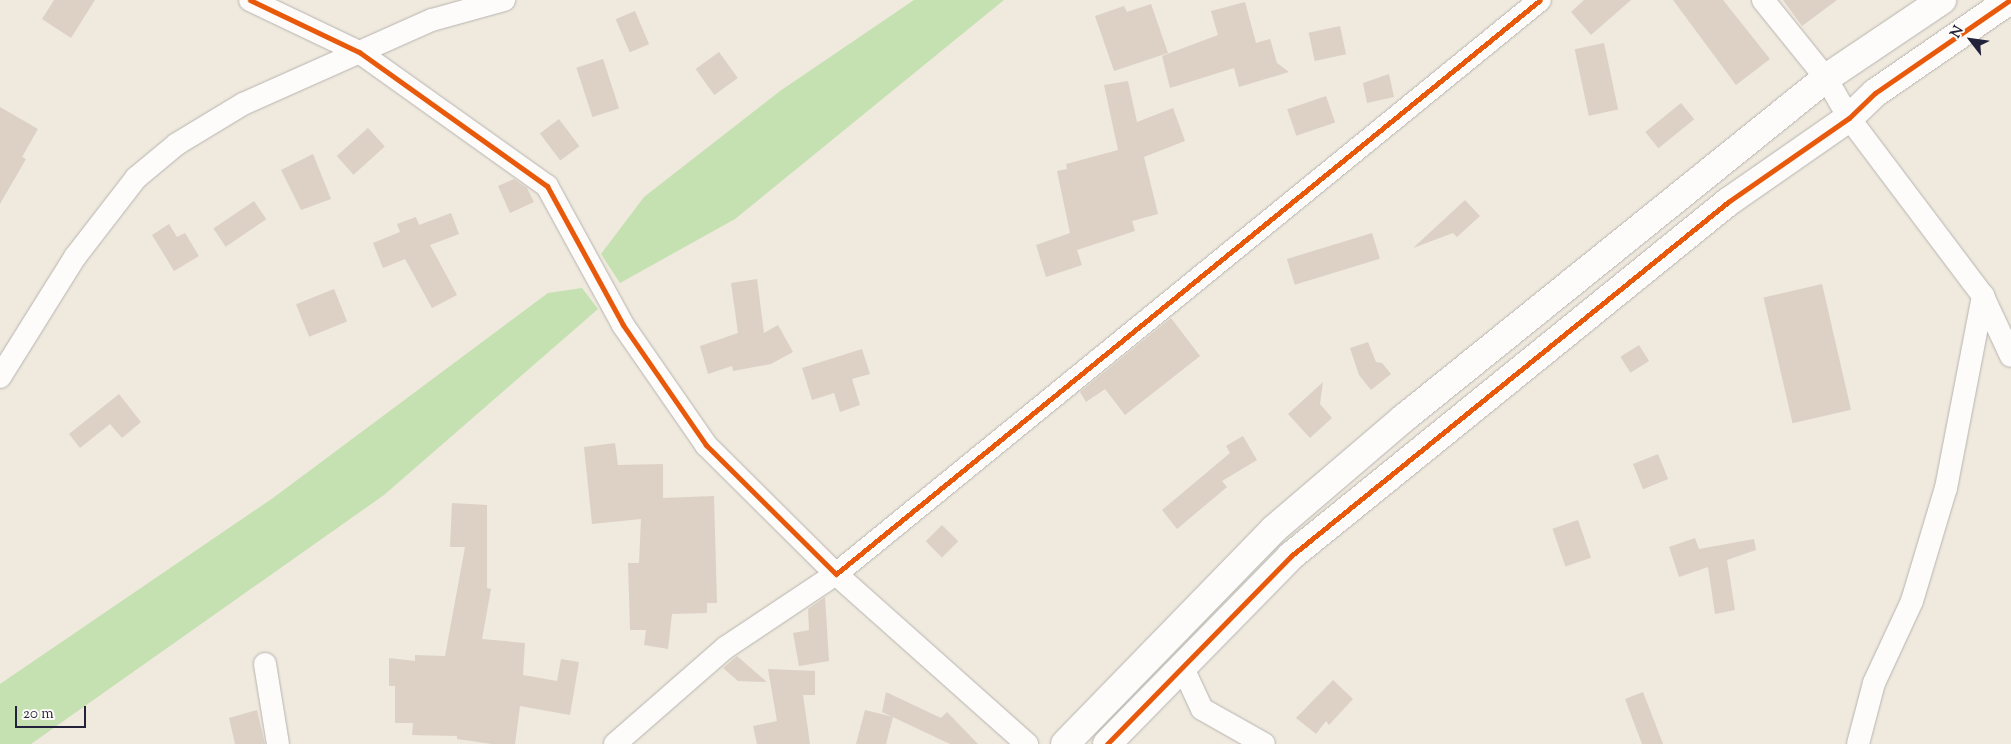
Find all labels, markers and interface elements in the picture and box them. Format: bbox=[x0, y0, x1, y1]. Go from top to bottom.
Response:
north arrow bbox=[1946, 15, 1996, 65]
text: N bbox=[1947, 23, 1969, 42]
scale bar bbox=[18, 696, 89, 728]
text: 20 m bbox=[23, 704, 54, 725]

